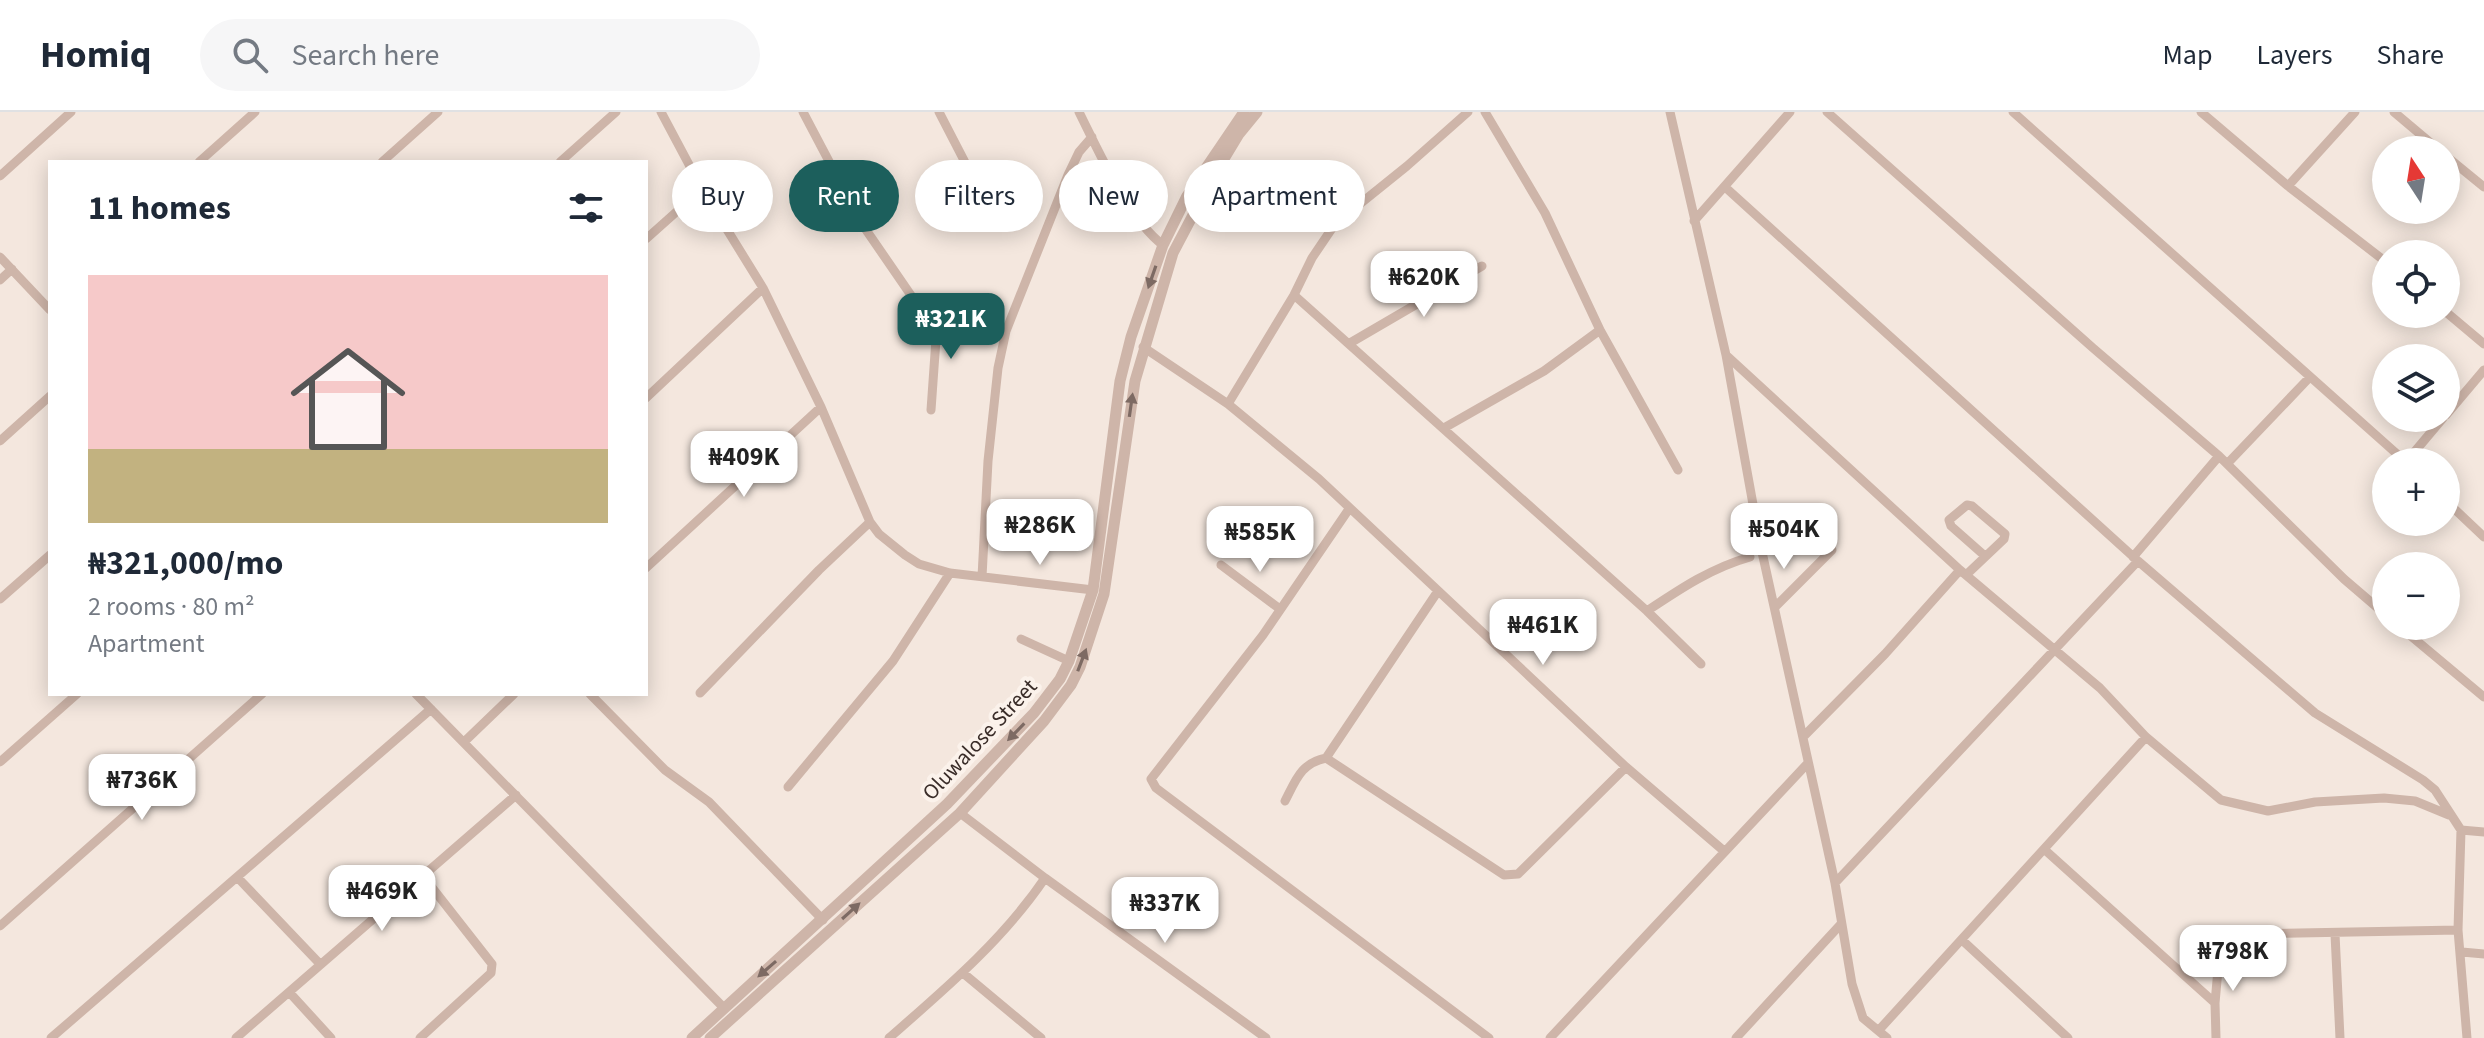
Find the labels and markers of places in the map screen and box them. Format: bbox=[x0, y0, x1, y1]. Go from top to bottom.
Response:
pin: ₦620K bbox=[1368, 251, 1480, 319]
pin: ₦321K bbox=[895, 293, 1007, 361]
pin: ₦409K bbox=[688, 431, 800, 499]
pin: ₦286K bbox=[984, 499, 1096, 567]
pin: ₦504K bbox=[1728, 503, 1840, 571]
pin: ₦585K bbox=[1204, 506, 1316, 574]
pin: ₦461K bbox=[1487, 599, 1599, 667]
pin: ₦736K bbox=[86, 754, 198, 822]
pin: ₦469K bbox=[326, 865, 438, 933]
pin: ₦337K bbox=[1109, 877, 1221, 945]
pin: ₦798K bbox=[2177, 925, 2289, 993]

